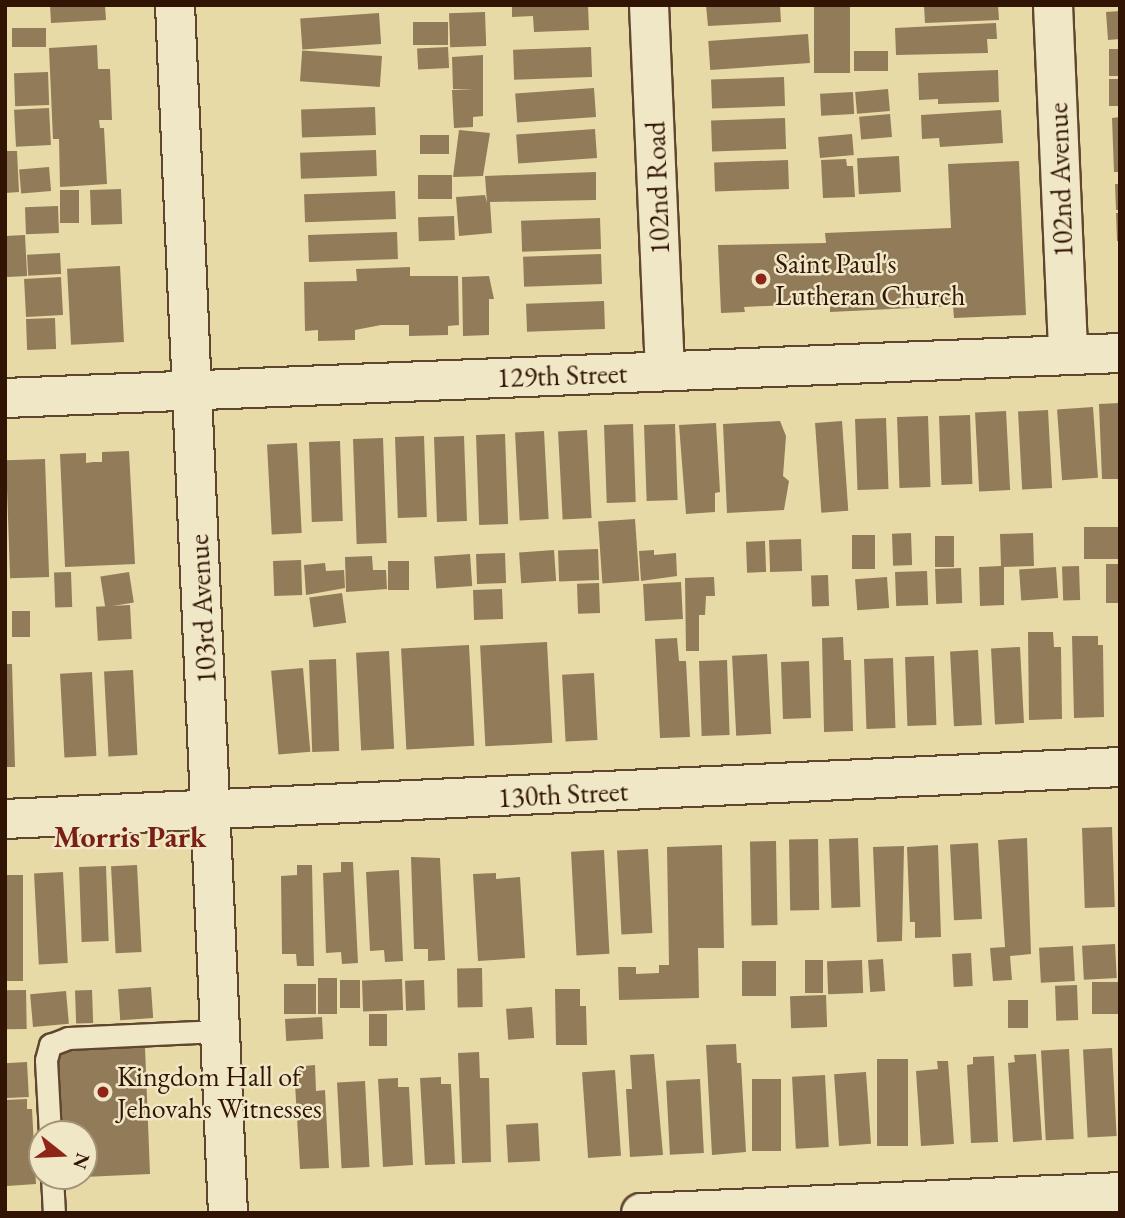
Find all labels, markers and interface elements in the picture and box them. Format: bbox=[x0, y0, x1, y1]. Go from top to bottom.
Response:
street label: 102nd Avenue bbox=[1041, 102, 1079, 258]
street label: 102nd Road bbox=[638, 121, 676, 255]
place label: Saint Paul's Lutheran Church bbox=[775, 246, 965, 312]
marker: Saint Paul's Lutheran Church bbox=[753, 271, 769, 287]
street label: 129th Street bbox=[496, 356, 628, 394]
street label: 103rd Avenue bbox=[181, 533, 223, 685]
street label: 130th Street bbox=[497, 774, 629, 814]
district label: Morris Park bbox=[54, 819, 206, 855]
place label: Kingdom Hall of Jehovahs Witnesses bbox=[117, 1059, 322, 1125]
marker: Kingdom Hall of Jehovahs Witnesses bbox=[95, 1084, 111, 1100]
north arrow bbox=[28, 1120, 98, 1190]
text: N bbox=[67, 1150, 96, 1172]

